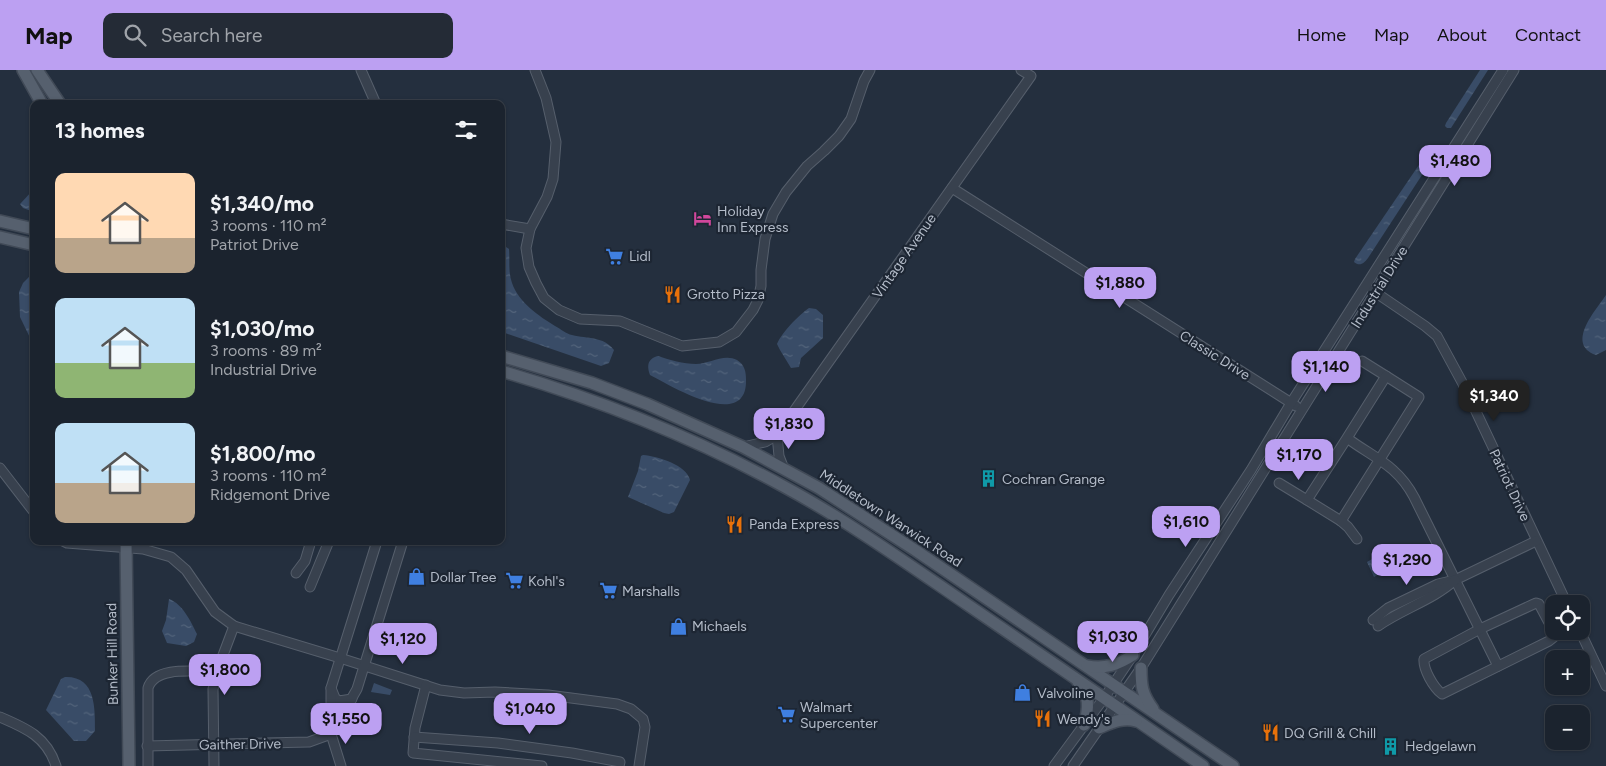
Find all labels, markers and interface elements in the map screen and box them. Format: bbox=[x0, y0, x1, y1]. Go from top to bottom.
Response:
search box bbox=[103, 13, 453, 58]
text: Map bbox=[25, 21, 73, 50]
icon: search bbox=[121, 21, 149, 49]
text: Search here bbox=[161, 24, 262, 47]
text: Home bbox=[1297, 24, 1346, 46]
text: Map bbox=[1374, 24, 1409, 46]
text: About bbox=[1437, 24, 1487, 46]
text: Contact bbox=[1515, 24, 1581, 46]
icon: filters bbox=[452, 116, 480, 144]
text: 13 homes bbox=[55, 118, 144, 143]
pin: $1,480 bbox=[1414, 144, 1496, 187]
text: $1,480 bbox=[1430, 151, 1480, 170]
text: $1,340/mo bbox=[210, 191, 314, 216]
icon: home bbox=[95, 193, 155, 253]
place label: Holiday Inn Express bbox=[717, 203, 789, 236]
hotel icon: Holiday Inn Express bbox=[693, 209, 713, 229]
street label: Vintage Avenue bbox=[869, 210, 940, 302]
text: 3 rooms · 110 m² bbox=[210, 216, 326, 235]
text: Patriot Drive bbox=[210, 235, 299, 254]
street label: Industrial Drive bbox=[1347, 243, 1412, 331]
supermarket icon: Lidl bbox=[605, 246, 625, 266]
place label: Lidl bbox=[629, 248, 651, 265]
pin: $1,880 bbox=[1079, 266, 1161, 309]
text: $1,880 bbox=[1095, 273, 1145, 292]
restaurant icon: Grotto Pizza bbox=[663, 284, 683, 304]
place label: Grotto Pizza bbox=[687, 286, 765, 303]
text: $1,030/mo bbox=[210, 316, 314, 341]
icon: home bbox=[95, 318, 155, 378]
street label: Classic Drive bbox=[1176, 327, 1253, 384]
text: 3 rooms · 89 m² bbox=[210, 341, 322, 360]
pin: $1,140 bbox=[1285, 350, 1367, 393]
text: $1,140 bbox=[1303, 357, 1349, 376]
text: Industrial Drive bbox=[210, 360, 317, 379]
pin: $1,340 bbox=[1453, 380, 1535, 422]
text: $1,340 bbox=[1469, 386, 1519, 405]
pin: $1,830 bbox=[748, 408, 830, 450]
text: $1,830 bbox=[765, 414, 813, 433]
pin: $1,170 bbox=[1258, 438, 1340, 481]
text: $1,800/mo bbox=[210, 441, 316, 466]
icon: home bbox=[95, 443, 155, 503]
text: $1,170 bbox=[1276, 445, 1322, 464]
street label: Patriot Drive bbox=[1485, 446, 1534, 524]
text: 3 rooms · 110 m² bbox=[210, 466, 326, 485]
street label: Middletown Warwick Road bbox=[816, 466, 965, 571]
building icon: Cochran Grange bbox=[978, 469, 998, 489]
place label: Cochran Grange bbox=[1002, 471, 1105, 488]
text: Ridgemont Drive bbox=[210, 485, 330, 504]
pin: $1,610 bbox=[1145, 506, 1227, 548]
text: $1,610 bbox=[1163, 512, 1209, 531]
restaurant icon: Panda Express bbox=[725, 514, 745, 534]
place label: Panda Express bbox=[749, 516, 839, 533]
pin: $1,290 bbox=[1366, 544, 1448, 586]
text: $1,290 bbox=[1383, 550, 1431, 569]
shop icon: Dollar Tree bbox=[406, 567, 426, 587]
place label: Dollar Tree bbox=[430, 569, 497, 586]
supermarket icon: Kohl's bbox=[504, 571, 524, 591]
place label: Kohl's bbox=[528, 573, 565, 590]
supermarket icon: Marshalls bbox=[598, 581, 618, 601]
place label: Marshalls bbox=[622, 583, 680, 600]
map controls bbox=[1545, 595, 1590, 750]
button: locate bbox=[1545, 595, 1590, 640]
street label: Bunker Hill Road bbox=[103, 603, 122, 705]
shop icon: Michaels bbox=[668, 616, 688, 636]
place label: Michaels bbox=[692, 618, 747, 635]
pin: $1,030 bbox=[1072, 620, 1154, 663]
pin: $1,120 bbox=[362, 622, 444, 665]
text: $1,030 bbox=[1088, 627, 1138, 646]
text: $1,120 bbox=[380, 629, 426, 648]
button: + bbox=[1545, 650, 1590, 695]
pin: $1,800 bbox=[184, 654, 266, 696]
text: $1,800 bbox=[200, 660, 250, 679]
shop icon: Valvoline bbox=[1013, 683, 1033, 703]
place label: Valvoline bbox=[1037, 685, 1094, 702]
pin: $1,040 bbox=[489, 692, 571, 735]
text: $1,040 bbox=[505, 699, 555, 718]
place label: Walmart Supercenter bbox=[800, 699, 878, 732]
pin: $1,550 bbox=[305, 702, 387, 745]
supermarket icon: Walmart Supercenter bbox=[776, 705, 796, 725]
button: − bbox=[1545, 705, 1590, 750]
text: $1,550 bbox=[322, 709, 370, 728]
restaurant icon: Wendy's bbox=[1033, 709, 1053, 729]
place label: Wendy's bbox=[1057, 711, 1110, 728]
restaurant icon: DQ Grill & Chill bbox=[1260, 723, 1280, 743]
place label: DQ Grill & Chill bbox=[1284, 725, 1376, 742]
street label: Gaither Drive bbox=[199, 735, 282, 754]
building icon: Hedgelawn bbox=[1381, 736, 1401, 756]
place label: Hedgelawn bbox=[1405, 738, 1476, 755]

